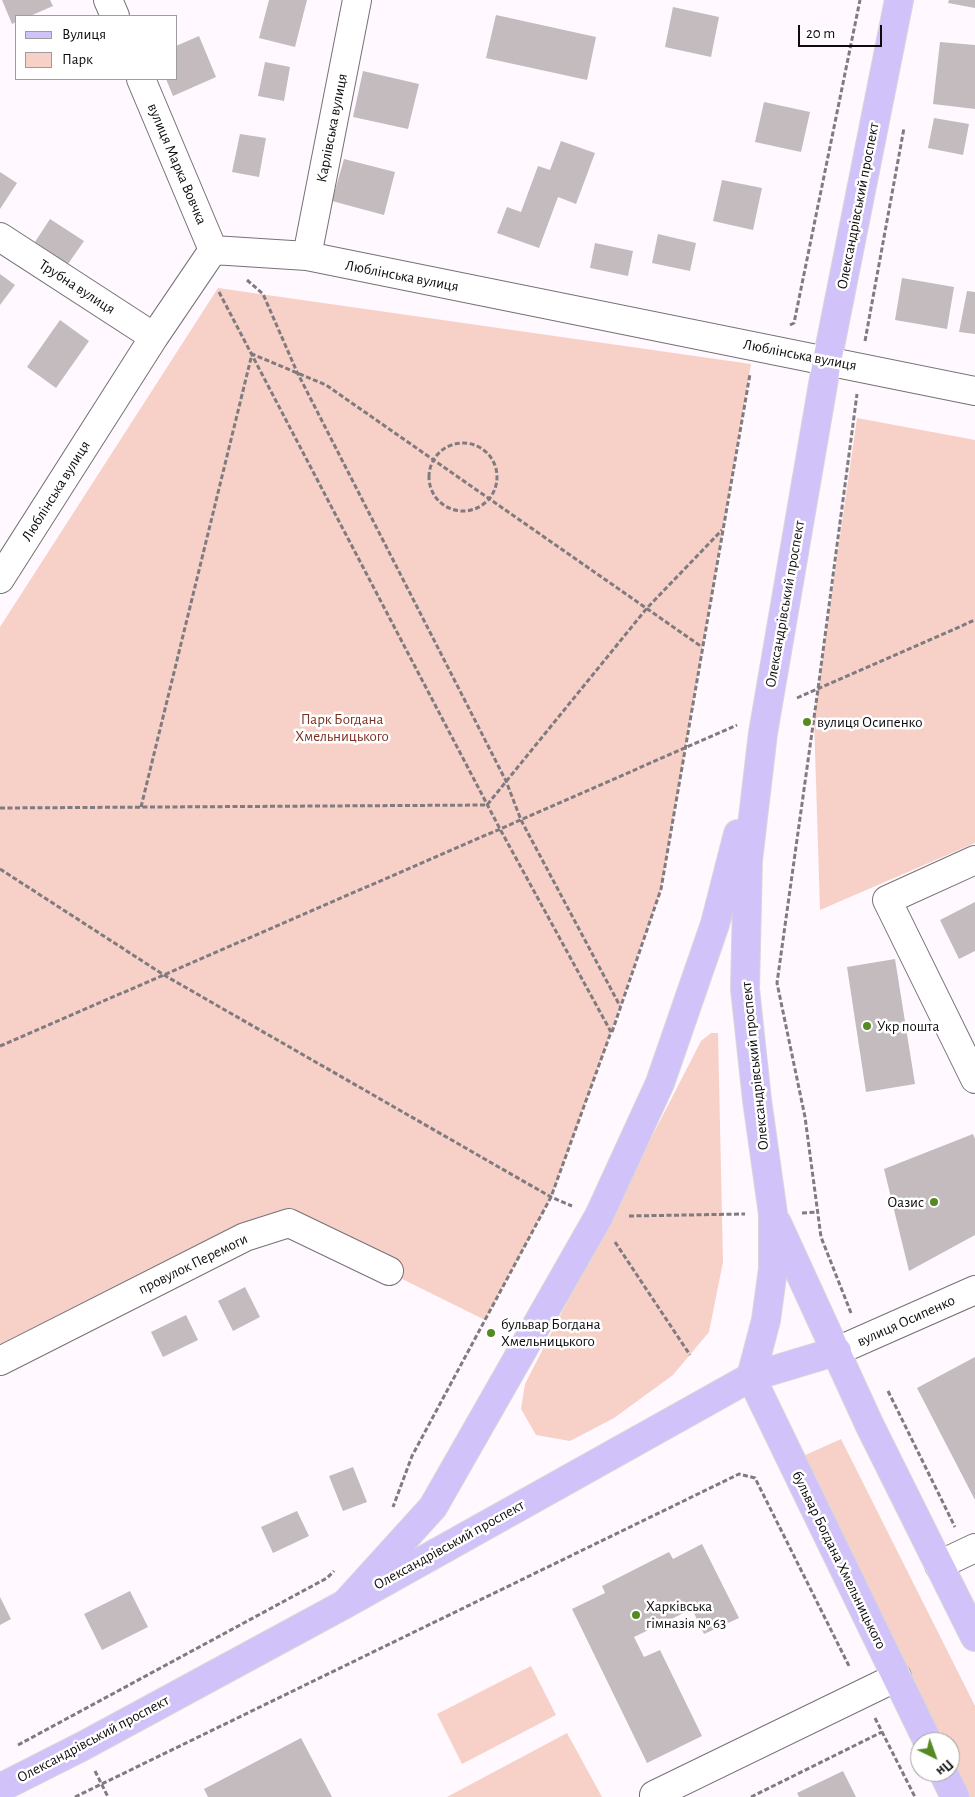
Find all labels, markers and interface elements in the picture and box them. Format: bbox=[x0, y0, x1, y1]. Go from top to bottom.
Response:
legend bbox=[15, 15, 178, 80]
scale bar bbox=[800, 15, 884, 47]
text: 20 m bbox=[806, 26, 835, 41]
text: Вулиця bbox=[62, 27, 106, 42]
text: Парк bbox=[62, 52, 93, 67]
street label: Карлівська вулиця bbox=[313, 72, 351, 184]
street label: вулиця Марка Вовчка bbox=[143, 101, 211, 227]
street label: Олександрівський проспект bbox=[833, 121, 883, 291]
street label: Трубна вулиця bbox=[36, 256, 118, 318]
street label: Люблінська вулиця bbox=[344, 256, 460, 296]
street label: Люблінська вулиця bbox=[742, 335, 858, 375]
street label: Люблінська вулиця bbox=[18, 437, 94, 545]
street label: Олександрівський проспект bbox=[761, 519, 809, 689]
park label: Парк Богдана Хмельницького bbox=[295, 710, 389, 745]
place label: вулиця Осипенко bbox=[817, 713, 922, 731]
marker: вулиця Осипенко bbox=[801, 716, 813, 728]
street label: Олександрівський проспект bbox=[737, 981, 773, 1151]
place label: Укр пошта bbox=[877, 1017, 939, 1035]
marker: Укр пошта bbox=[861, 1020, 873, 1032]
place label: Оазис bbox=[887, 1193, 924, 1211]
marker: Оазис bbox=[928, 1196, 940, 1208]
street label: провулок Перемоги bbox=[135, 1230, 251, 1298]
street label: вулиця Осипенко bbox=[854, 1291, 958, 1351]
place label: бульвар Богдана Хмельницького bbox=[501, 1315, 601, 1350]
marker: бульвар Богдана Хмельницького bbox=[485, 1327, 497, 1339]
street label: бульвар Богдана Хмельницького bbox=[788, 1468, 890, 1652]
street label: Олександрівський проспект bbox=[371, 1496, 527, 1594]
place label: Харківська гімназія № 63 bbox=[646, 1597, 726, 1632]
marker: Харківська гімназія № 63 bbox=[630, 1609, 642, 1621]
street label: Олександрівський проспект bbox=[14, 1691, 172, 1787]
north arrow bbox=[910, 1732, 960, 1782]
text: Пн bbox=[933, 1756, 955, 1778]

